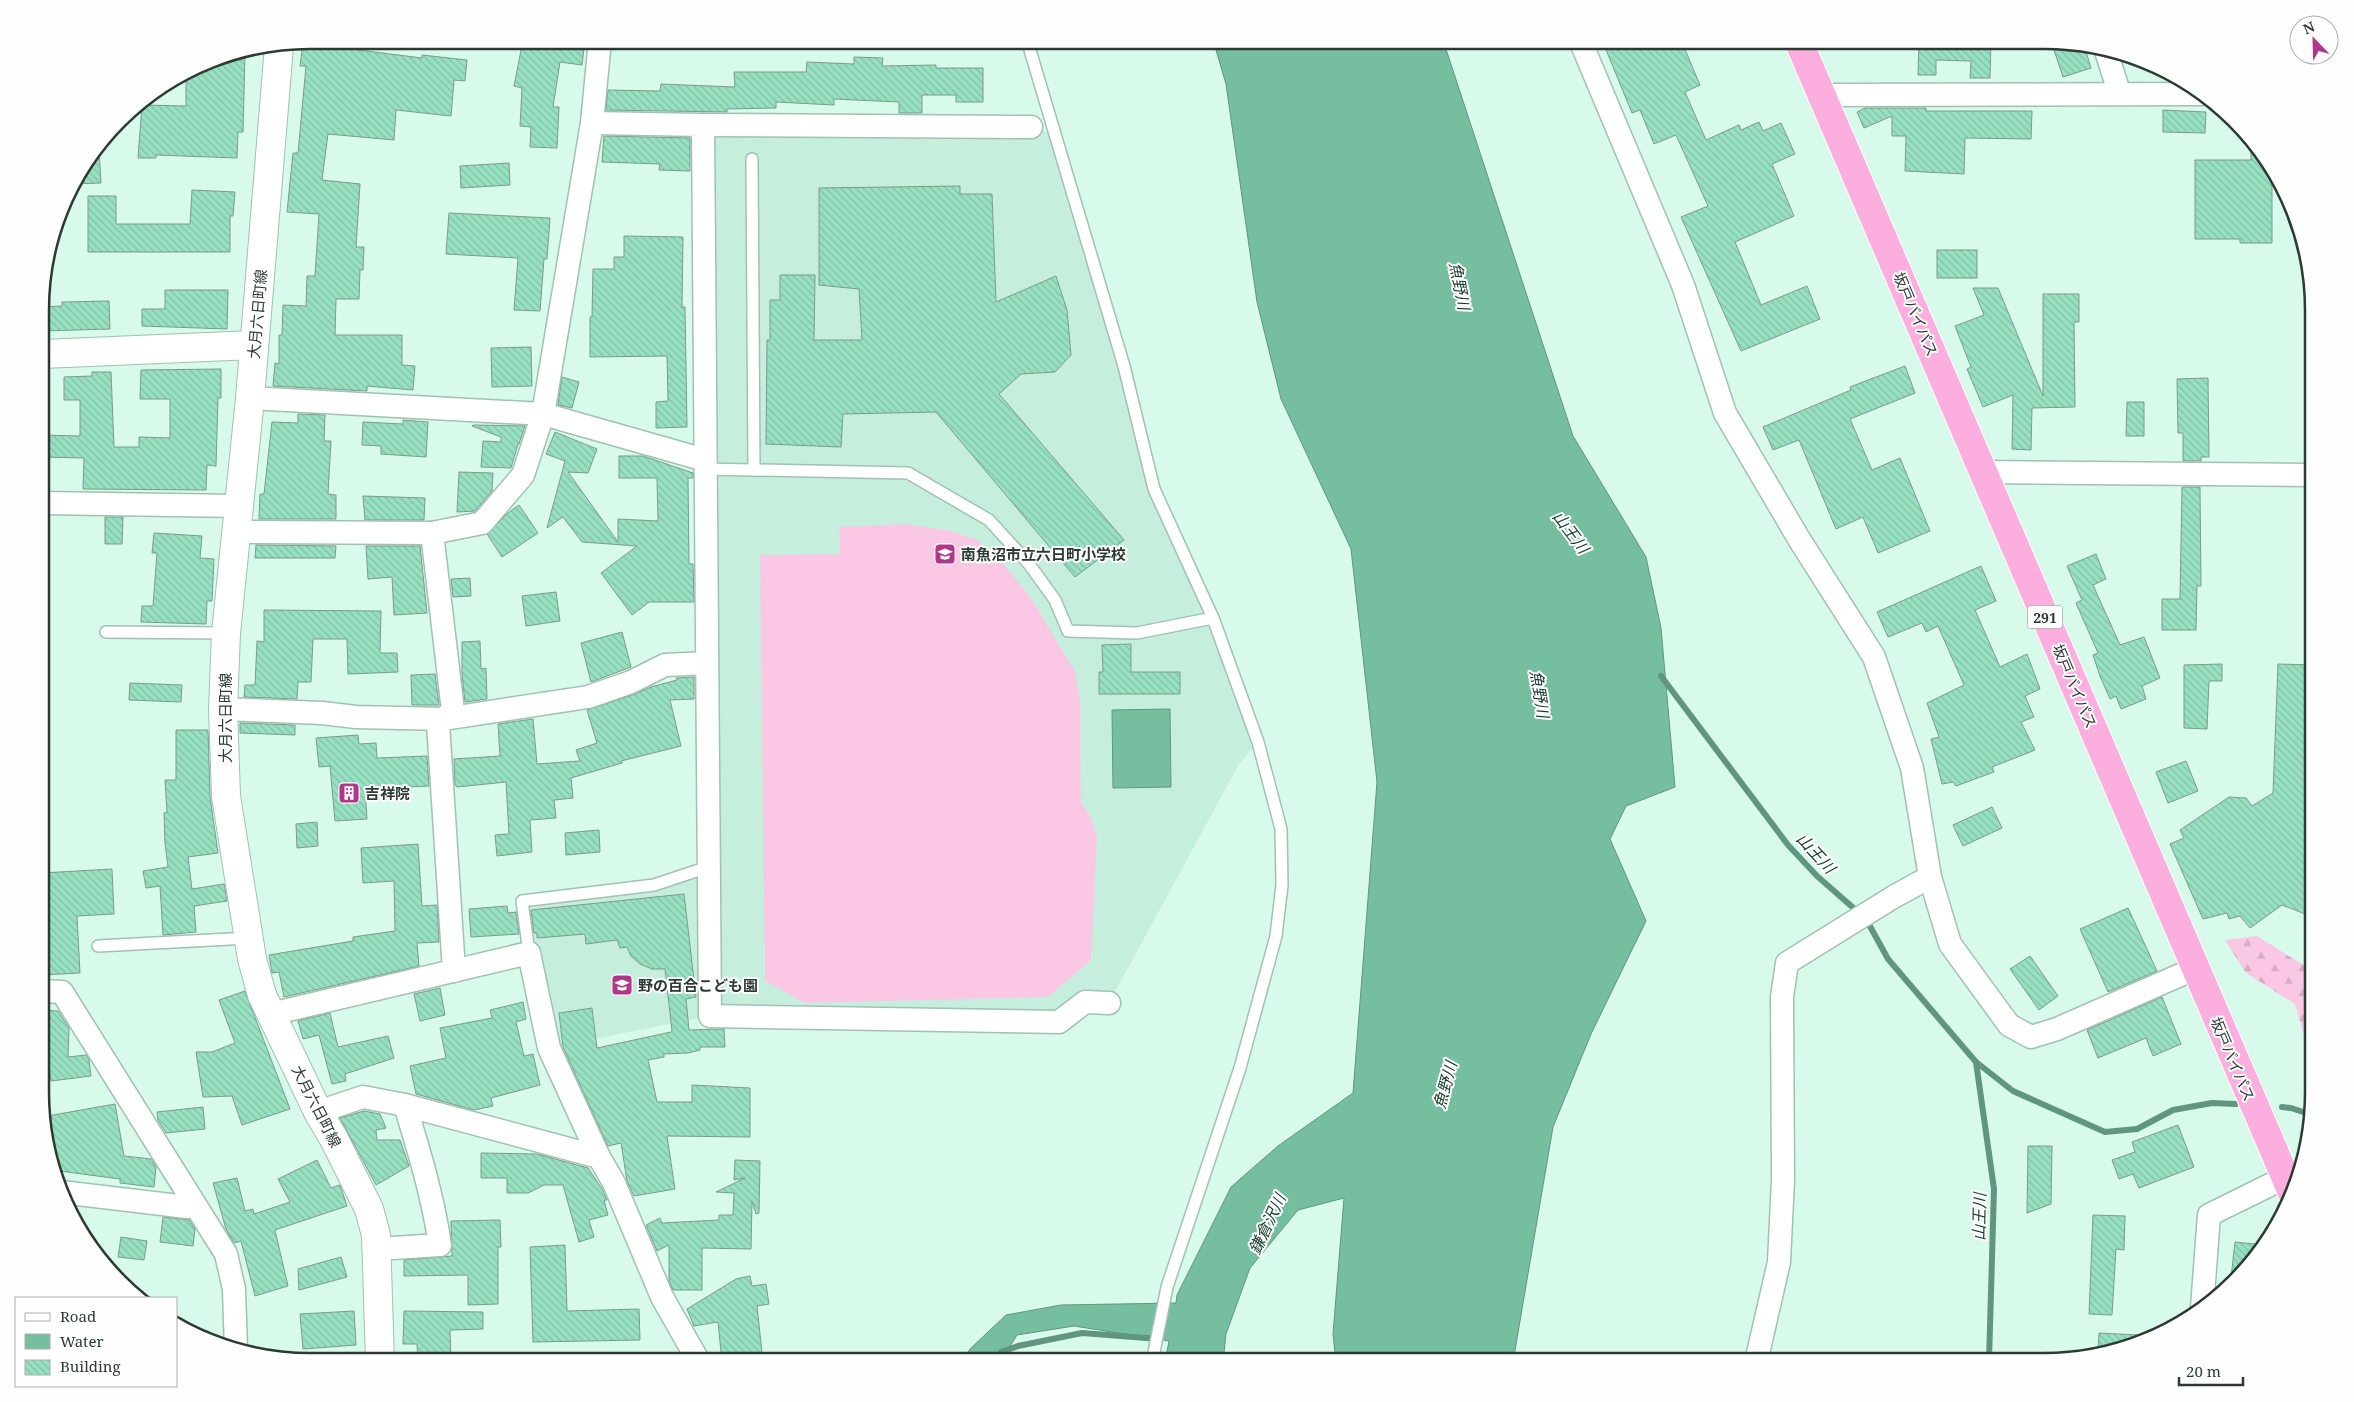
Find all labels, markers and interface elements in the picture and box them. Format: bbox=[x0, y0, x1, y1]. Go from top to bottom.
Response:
north arrow bbox=[2289, 15, 2339, 65]
text: N bbox=[2300, 17, 2318, 38]
water label: 魚野川 bbox=[1445, 260, 1476, 314]
street label: 大月六日町線 bbox=[243, 268, 271, 360]
street label: 坂戸バイパス bbox=[1889, 269, 1943, 359]
water label: 山王川 bbox=[1548, 506, 1595, 559]
school or university icon: 南魚沼市立六日町小学校 bbox=[933, 542, 957, 566]
place label: 南魚沼市立六日町小学校 bbox=[961, 544, 1126, 564]
road number: 291 bbox=[2028, 606, 2062, 628]
street label: 坂戸バイパス bbox=[2048, 641, 2102, 731]
water label: 魚野川 bbox=[1525, 669, 1555, 721]
street label: 大月六日町線 bbox=[215, 673, 235, 763]
building icon: 吉祥院 bbox=[337, 781, 361, 805]
place label: 吉祥院 bbox=[365, 783, 410, 803]
water label: 山王川 bbox=[1792, 828, 1842, 880]
school or university icon: 野の百合こども園 bbox=[610, 973, 634, 997]
place label: 野の百合こども園 bbox=[638, 975, 758, 995]
street label: 坂戸バイパス bbox=[2206, 1014, 2260, 1104]
water label: 魚野川 bbox=[1428, 1057, 1462, 1111]
street label: 大月六日町線 bbox=[288, 1061, 346, 1151]
water label: 鎌倉沢川 bbox=[1244, 1189, 1291, 1258]
water label: 山王川 bbox=[1968, 1191, 1990, 1241]
legend bbox=[15, 1297, 178, 1387]
text: Road bbox=[60, 1306, 96, 1326]
text: Water bbox=[60, 1331, 103, 1351]
scale bar bbox=[2179, 1354, 2243, 1386]
text: Building bbox=[60, 1356, 121, 1376]
text: 20 m bbox=[2186, 1361, 2221, 1381]

